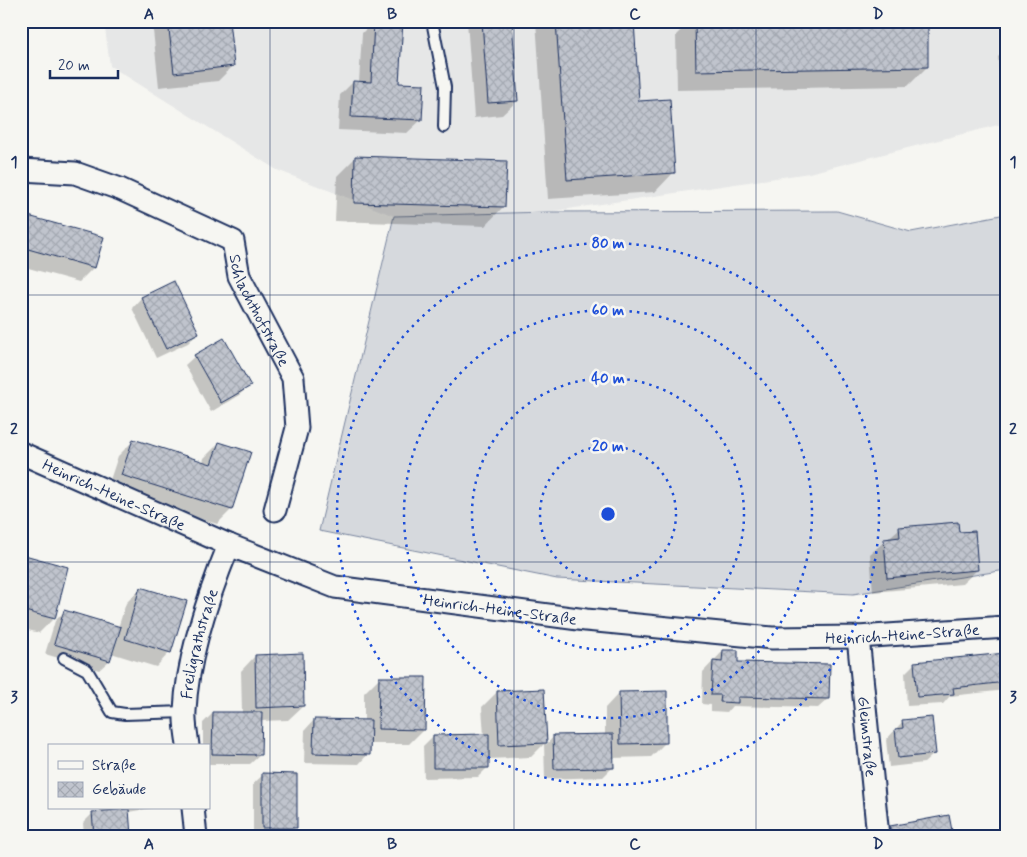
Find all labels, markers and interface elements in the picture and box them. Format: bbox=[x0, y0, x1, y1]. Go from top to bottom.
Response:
text: A bbox=[144, 4, 154, 25]
text: B bbox=[387, 4, 397, 25]
text: C bbox=[629, 4, 641, 25]
text: D bbox=[872, 4, 884, 25]
scale bar bbox=[50, 48, 118, 80]
text: 20 m bbox=[58, 56, 90, 76]
text: 1 bbox=[10, 152, 18, 173]
text: 1 bbox=[1009, 152, 1017, 173]
text: 80 m bbox=[591, 234, 625, 254]
street label: Schlachthofstraße bbox=[223, 253, 294, 371]
text: 60 m bbox=[592, 301, 624, 321]
text: 40 m bbox=[591, 369, 625, 389]
text: 2 bbox=[10, 419, 18, 440]
text: 2 bbox=[1009, 419, 1017, 440]
text: 20 m bbox=[592, 437, 624, 457]
street label: Heinrich-Heine-Straße bbox=[39, 455, 189, 537]
centre of rings bbox=[599, 505, 617, 523]
street label: Freiligrathstraße bbox=[177, 586, 224, 700]
street label: Heinrich-Heine-Straße bbox=[422, 590, 578, 631]
street label: Heinrich-Heine-Straße bbox=[825, 620, 980, 649]
text: 3 bbox=[10, 687, 18, 708]
text: 3 bbox=[1009, 687, 1017, 708]
street label: Gleimstraße bbox=[852, 695, 881, 778]
legend bbox=[48, 744, 210, 810]
text: Straße bbox=[92, 756, 136, 776]
text: Gebäude bbox=[92, 780, 146, 800]
text: A bbox=[144, 834, 154, 855]
text: B bbox=[387, 834, 397, 855]
text: C bbox=[629, 834, 641, 855]
text: D bbox=[872, 834, 884, 855]

